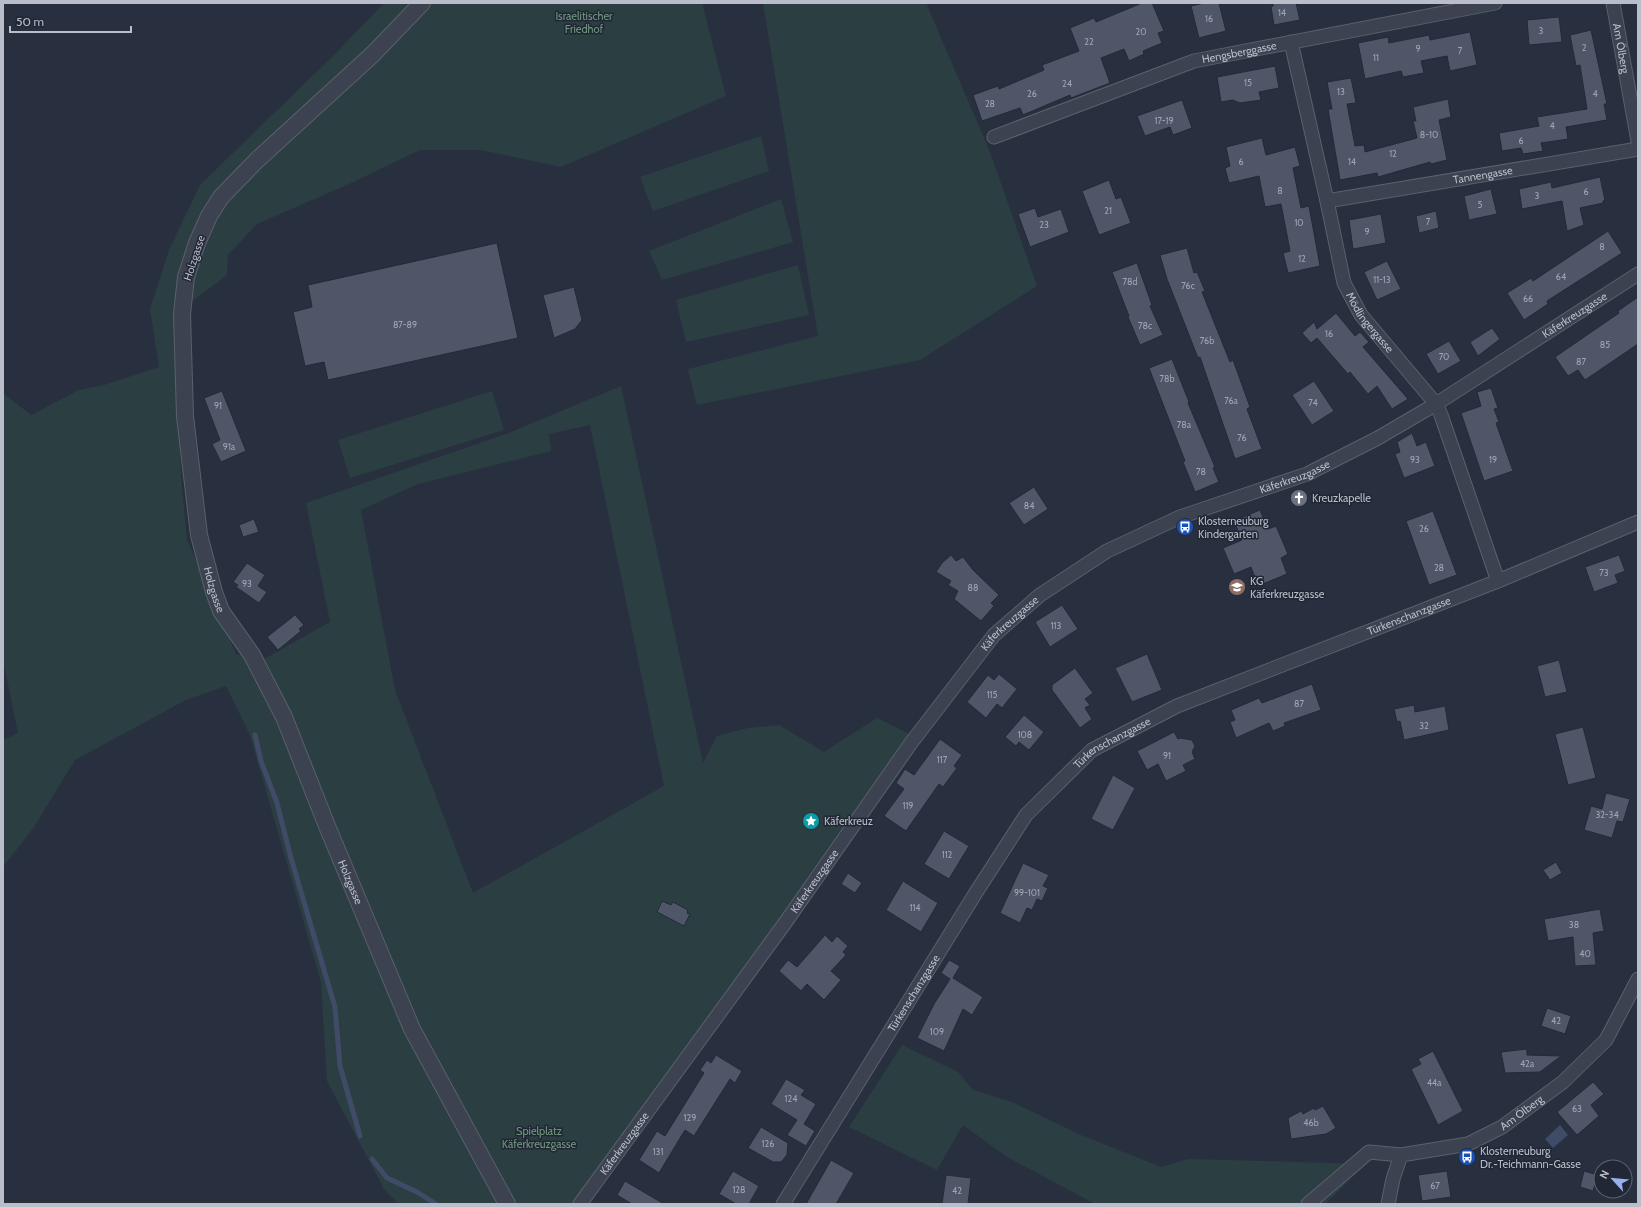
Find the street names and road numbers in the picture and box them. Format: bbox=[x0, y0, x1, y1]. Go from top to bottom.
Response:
street label: Am Ölberg bbox=[1610, 22, 1633, 75]
street label: Hengsberggasse bbox=[1201, 38, 1278, 66]
street label: Tannengasse bbox=[1452, 163, 1514, 187]
street label: Holzgasse bbox=[180, 233, 208, 282]
street label: Käferkreuzgasse bbox=[1539, 289, 1610, 341]
street label: Mödlingergasse bbox=[1343, 290, 1397, 356]
street label: Käferkreuzgasse bbox=[1258, 456, 1333, 497]
street label: Holzgasse bbox=[201, 565, 228, 615]
street label: Käferkreuzgasse bbox=[977, 592, 1041, 654]
street label: Türkenschanzgasse bbox=[1365, 593, 1453, 638]
street label: Türkenschanzgasse bbox=[1070, 714, 1153, 771]
street label: Käferkreuzgasse bbox=[787, 846, 842, 916]
street label: Holzgasse bbox=[335, 858, 366, 907]
street label: Türkenschanzgasse bbox=[884, 952, 943, 1034]
street label: Am Ölberg bbox=[1497, 1092, 1546, 1133]
street label: Käferkreuzgasse bbox=[597, 1109, 652, 1178]

